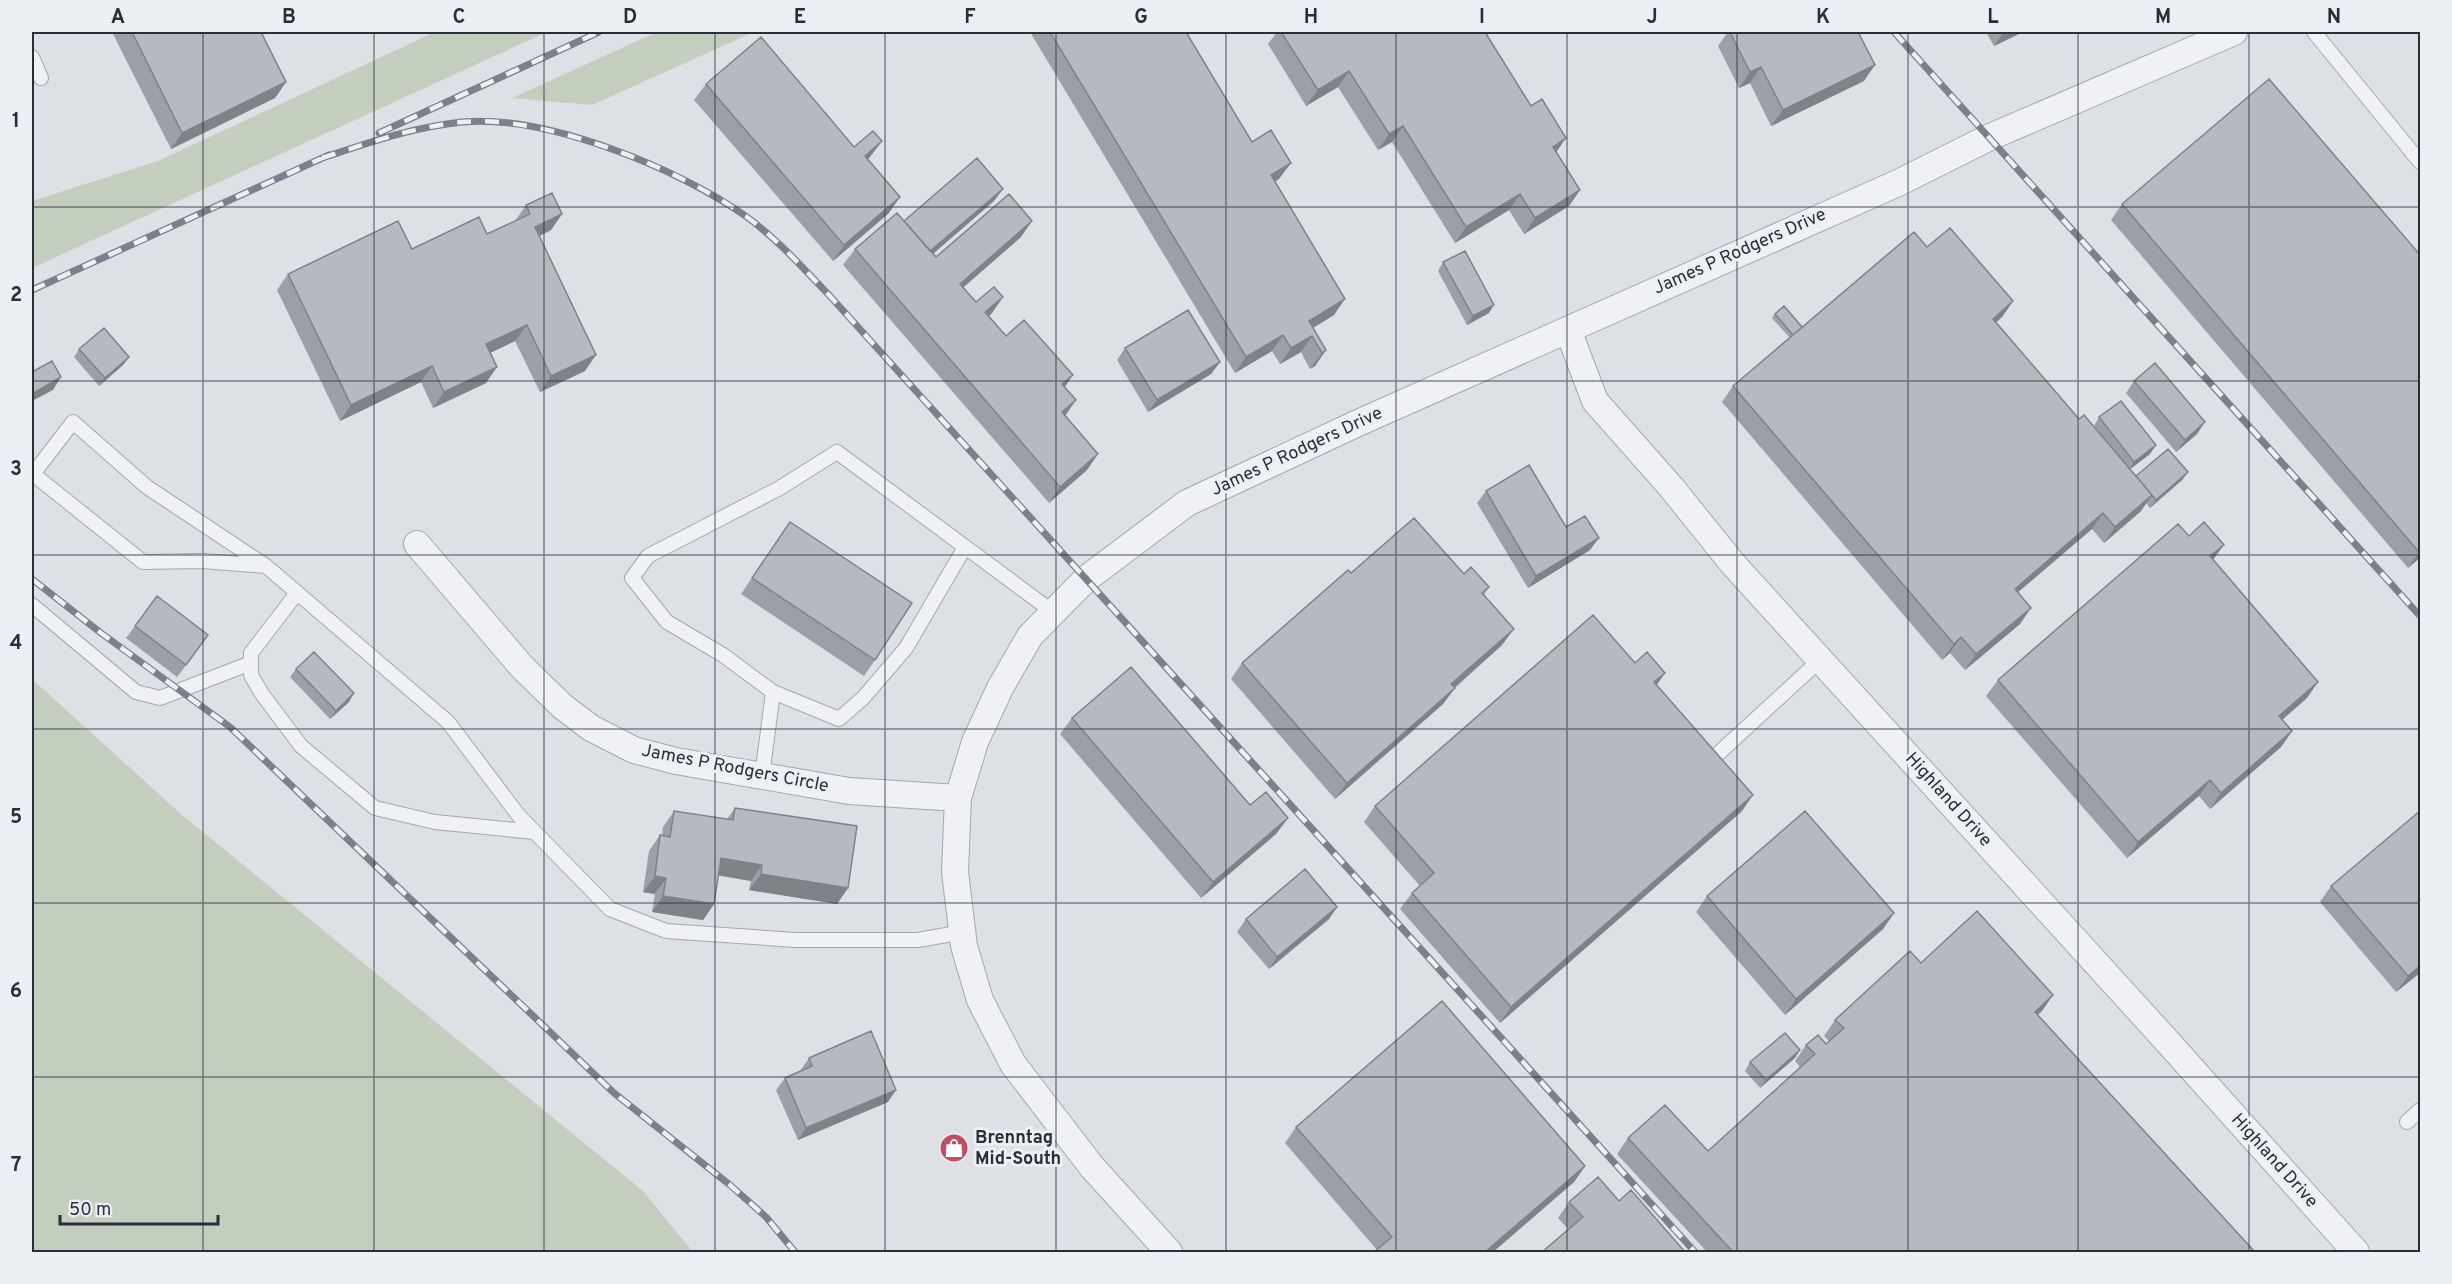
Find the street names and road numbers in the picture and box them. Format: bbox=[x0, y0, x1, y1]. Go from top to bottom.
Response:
street label: James P Rodgers Drive bbox=[1650, 204, 1830, 300]
street label: James P Rodgers Drive bbox=[1207, 402, 1387, 502]
street label: James P Rodgers Circle bbox=[639, 740, 831, 798]
street label: Highland Drive bbox=[1900, 748, 1996, 852]
street label: Highland Drive bbox=[2226, 1109, 2322, 1213]

